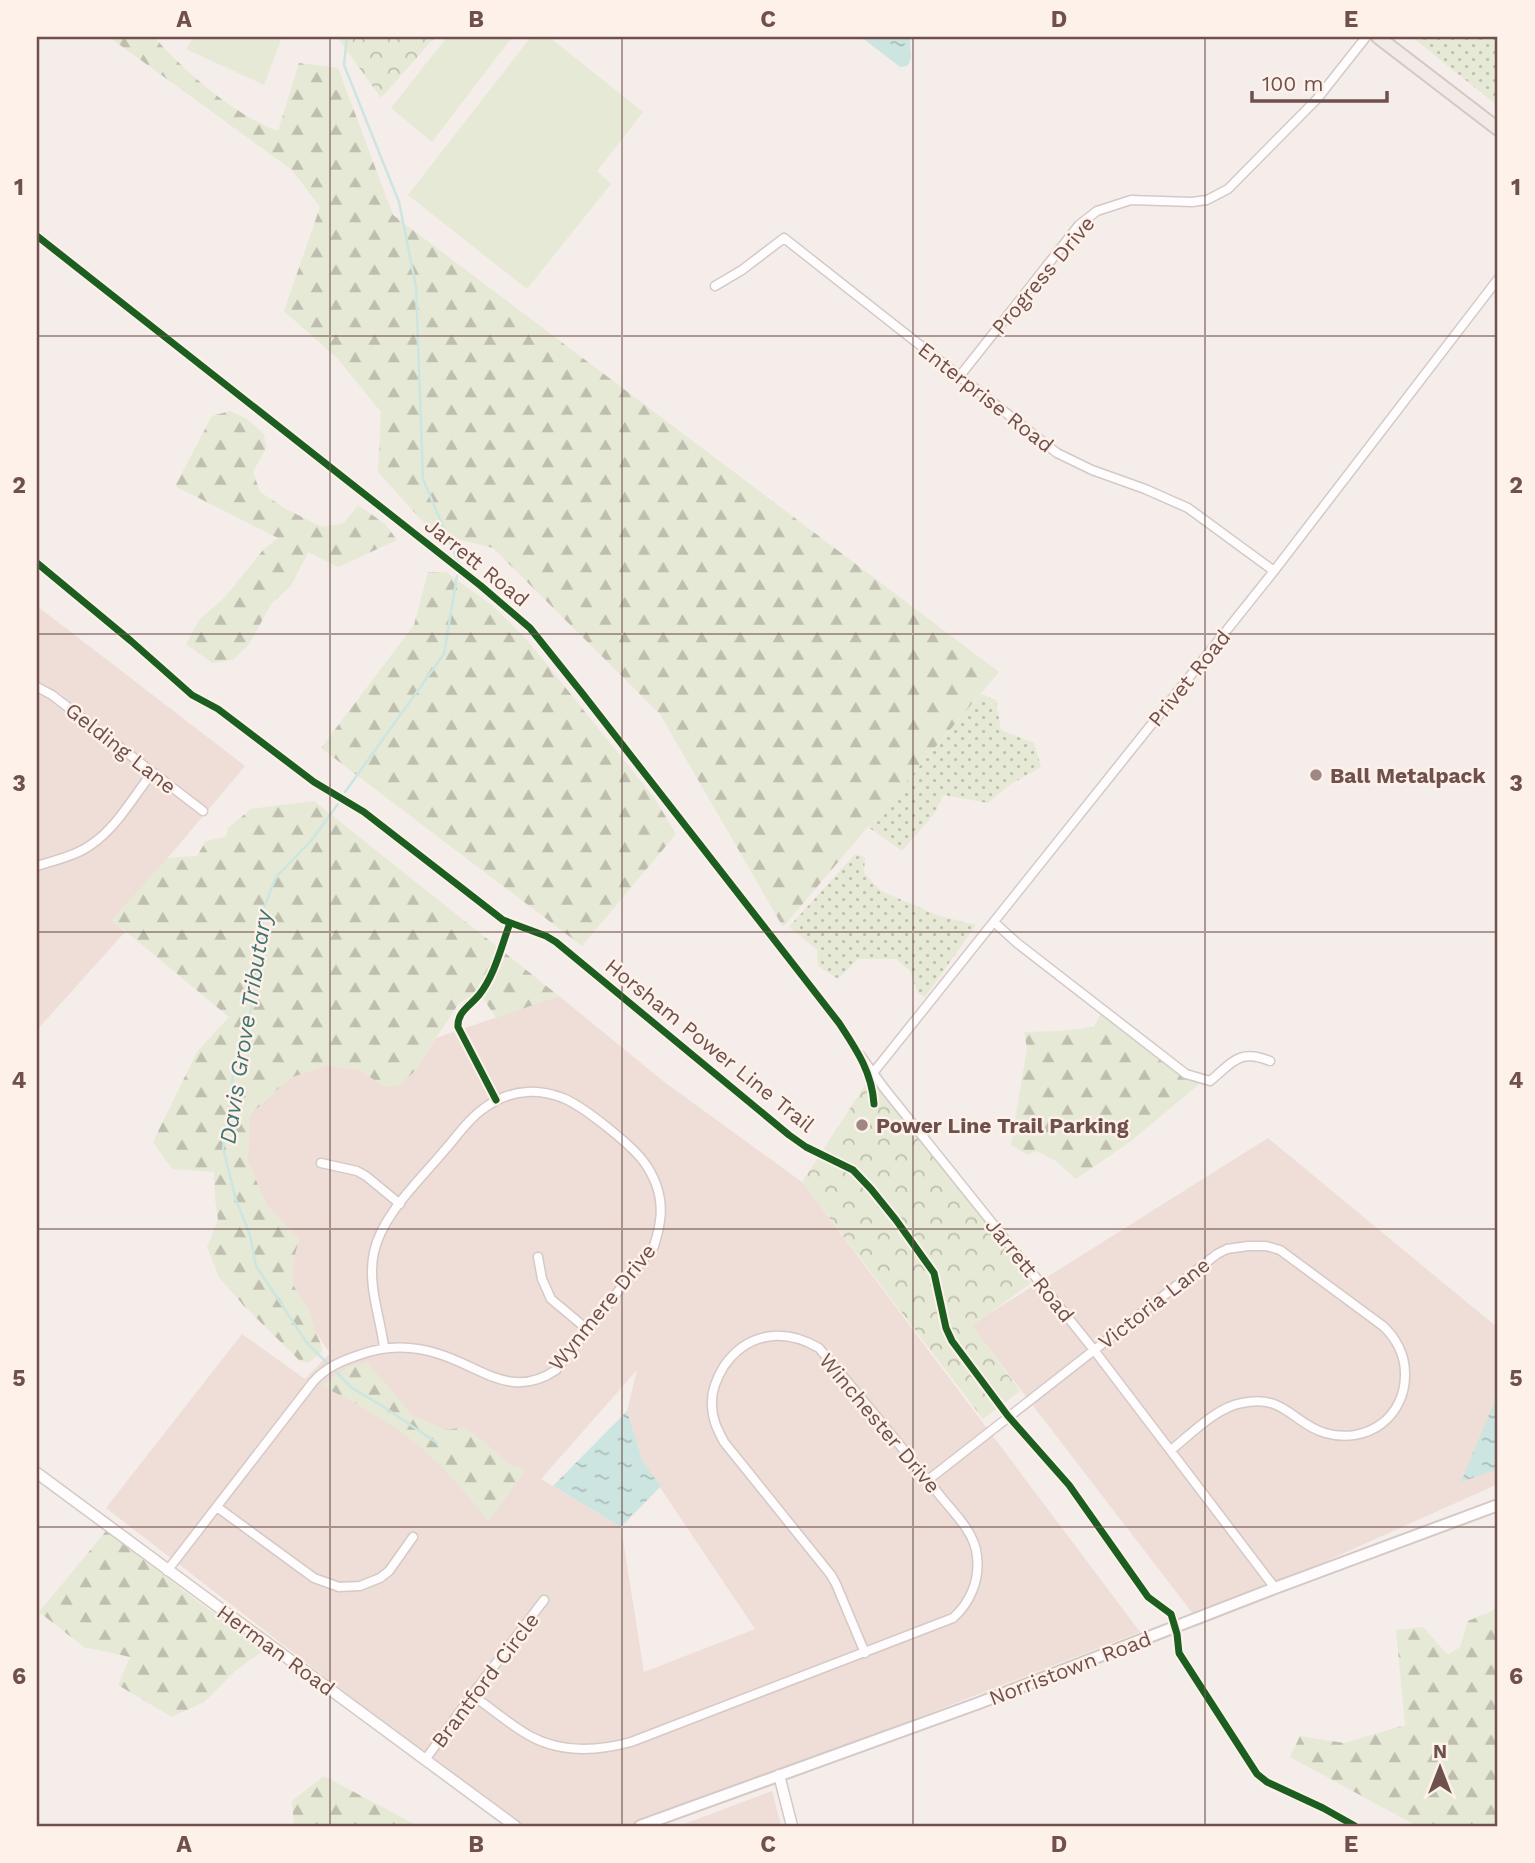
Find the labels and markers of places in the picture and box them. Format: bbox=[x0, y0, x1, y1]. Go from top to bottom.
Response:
place label: Ball Metalpack bbox=[1330, 763, 1486, 788]
marker: Ball Metalpack bbox=[1308, 767, 1324, 783]
place label: Power Line Trail Parking bbox=[876, 1113, 1129, 1138]
marker: Power Line Trail Parking bbox=[854, 1117, 870, 1133]

